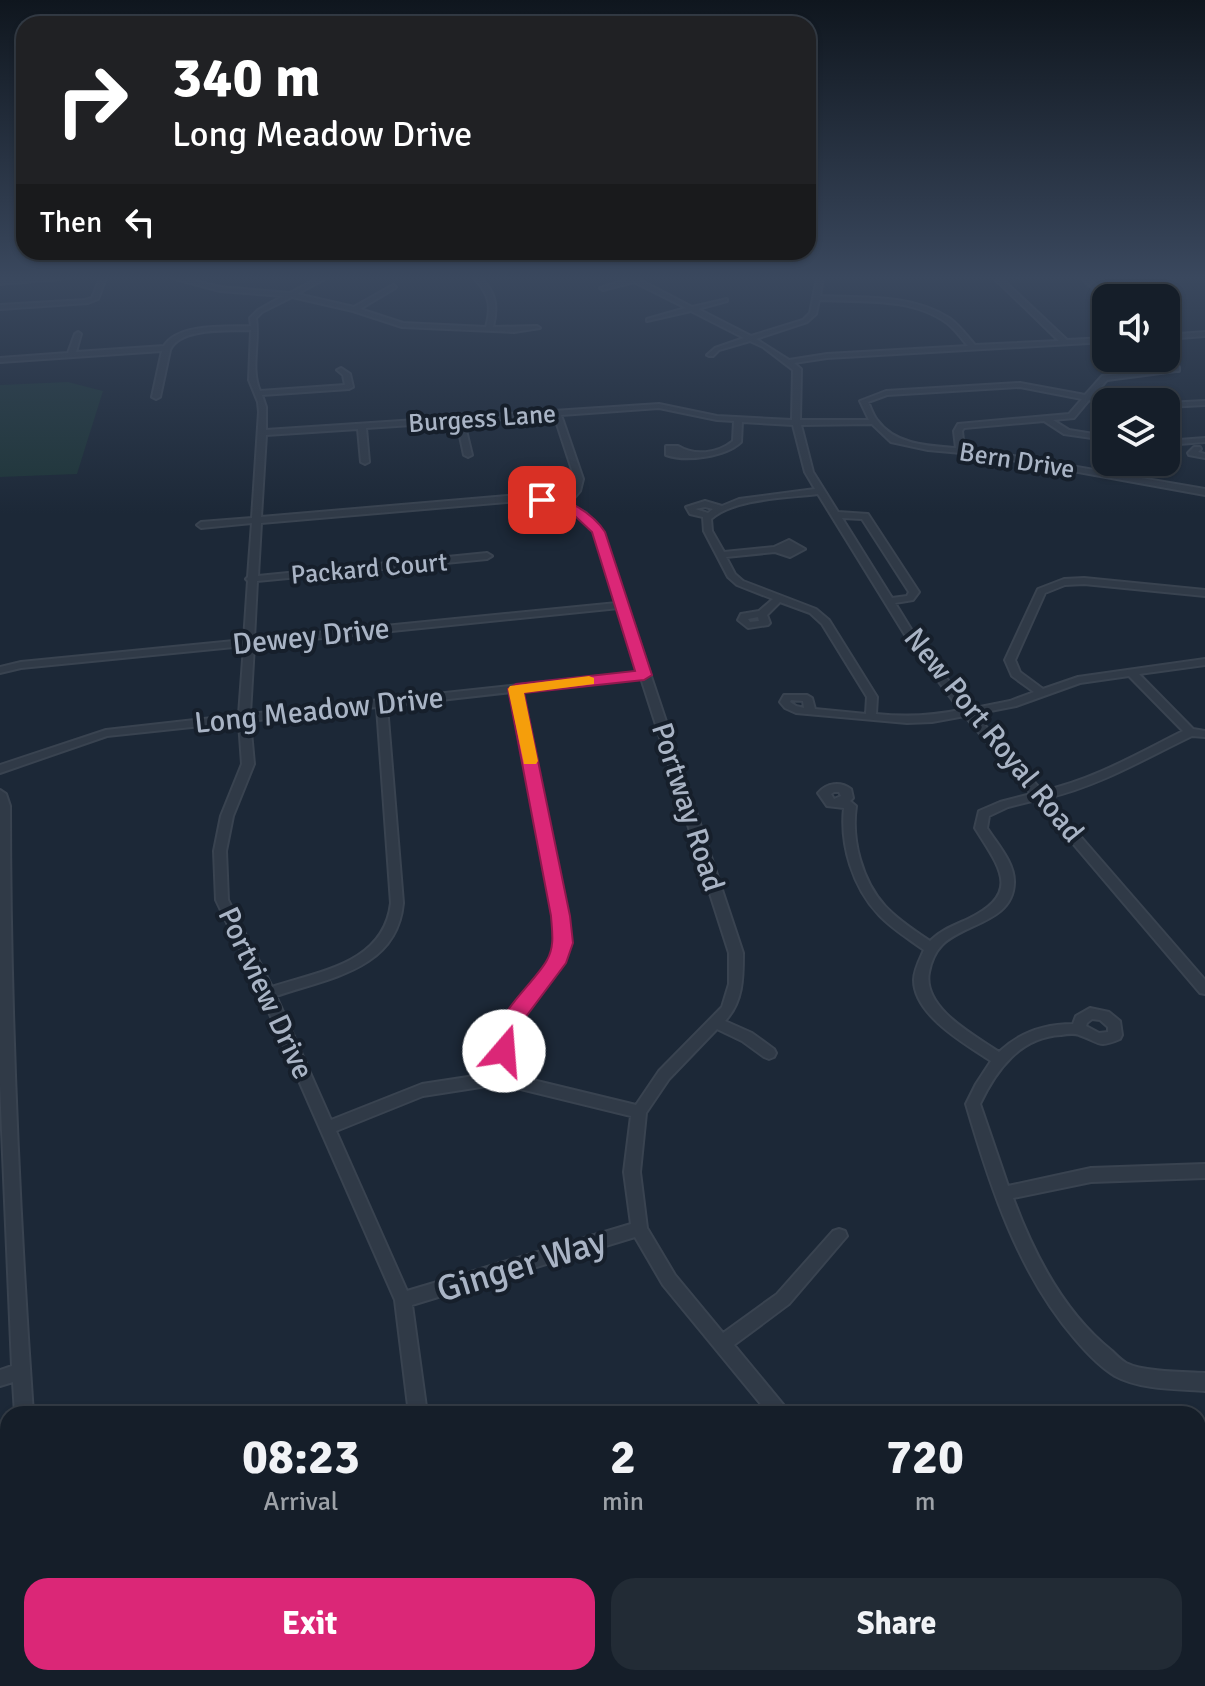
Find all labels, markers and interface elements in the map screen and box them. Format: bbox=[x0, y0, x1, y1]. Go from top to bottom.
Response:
text: 340 m bbox=[172, 43, 320, 112]
icon: right bbox=[40, 48, 144, 152]
text: Long Meadow Drive bbox=[172, 112, 472, 157]
icon: left bbox=[118, 200, 162, 244]
text: Then bbox=[40, 204, 102, 241]
map controls bbox=[1092, 284, 1180, 476]
button: sound bbox=[1092, 284, 1180, 372]
button: layers bbox=[1092, 388, 1180, 476]
street label: Burgess Lane bbox=[407, 398, 557, 440]
street label: Bern Drive bbox=[957, 436, 1077, 486]
pin bbox=[508, 466, 576, 534]
icon: arrive bbox=[520, 478, 564, 522]
street label: Packard Court bbox=[289, 546, 449, 592]
street label: Dewey Drive bbox=[231, 610, 391, 663]
street label: New Port Royal Road bbox=[896, 621, 1091, 850]
street label: Long Meadow Drive bbox=[193, 679, 445, 742]
street label: Portway Road bbox=[643, 718, 732, 896]
street label: Portview Drive bbox=[210, 901, 322, 1085]
position arrow bbox=[462, 1009, 546, 1093]
street label: Ginger Way bbox=[431, 1218, 612, 1312]
text: 08:23 bbox=[242, 1428, 360, 1487]
text: 2 bbox=[610, 1428, 636, 1487]
text: 720 bbox=[886, 1428, 964, 1487]
text: Arrival bbox=[264, 1486, 338, 1518]
text: min bbox=[602, 1486, 644, 1518]
text: m bbox=[915, 1486, 935, 1518]
button: Exit bbox=[24, 1578, 595, 1670]
button: Share bbox=[611, 1578, 1182, 1670]

